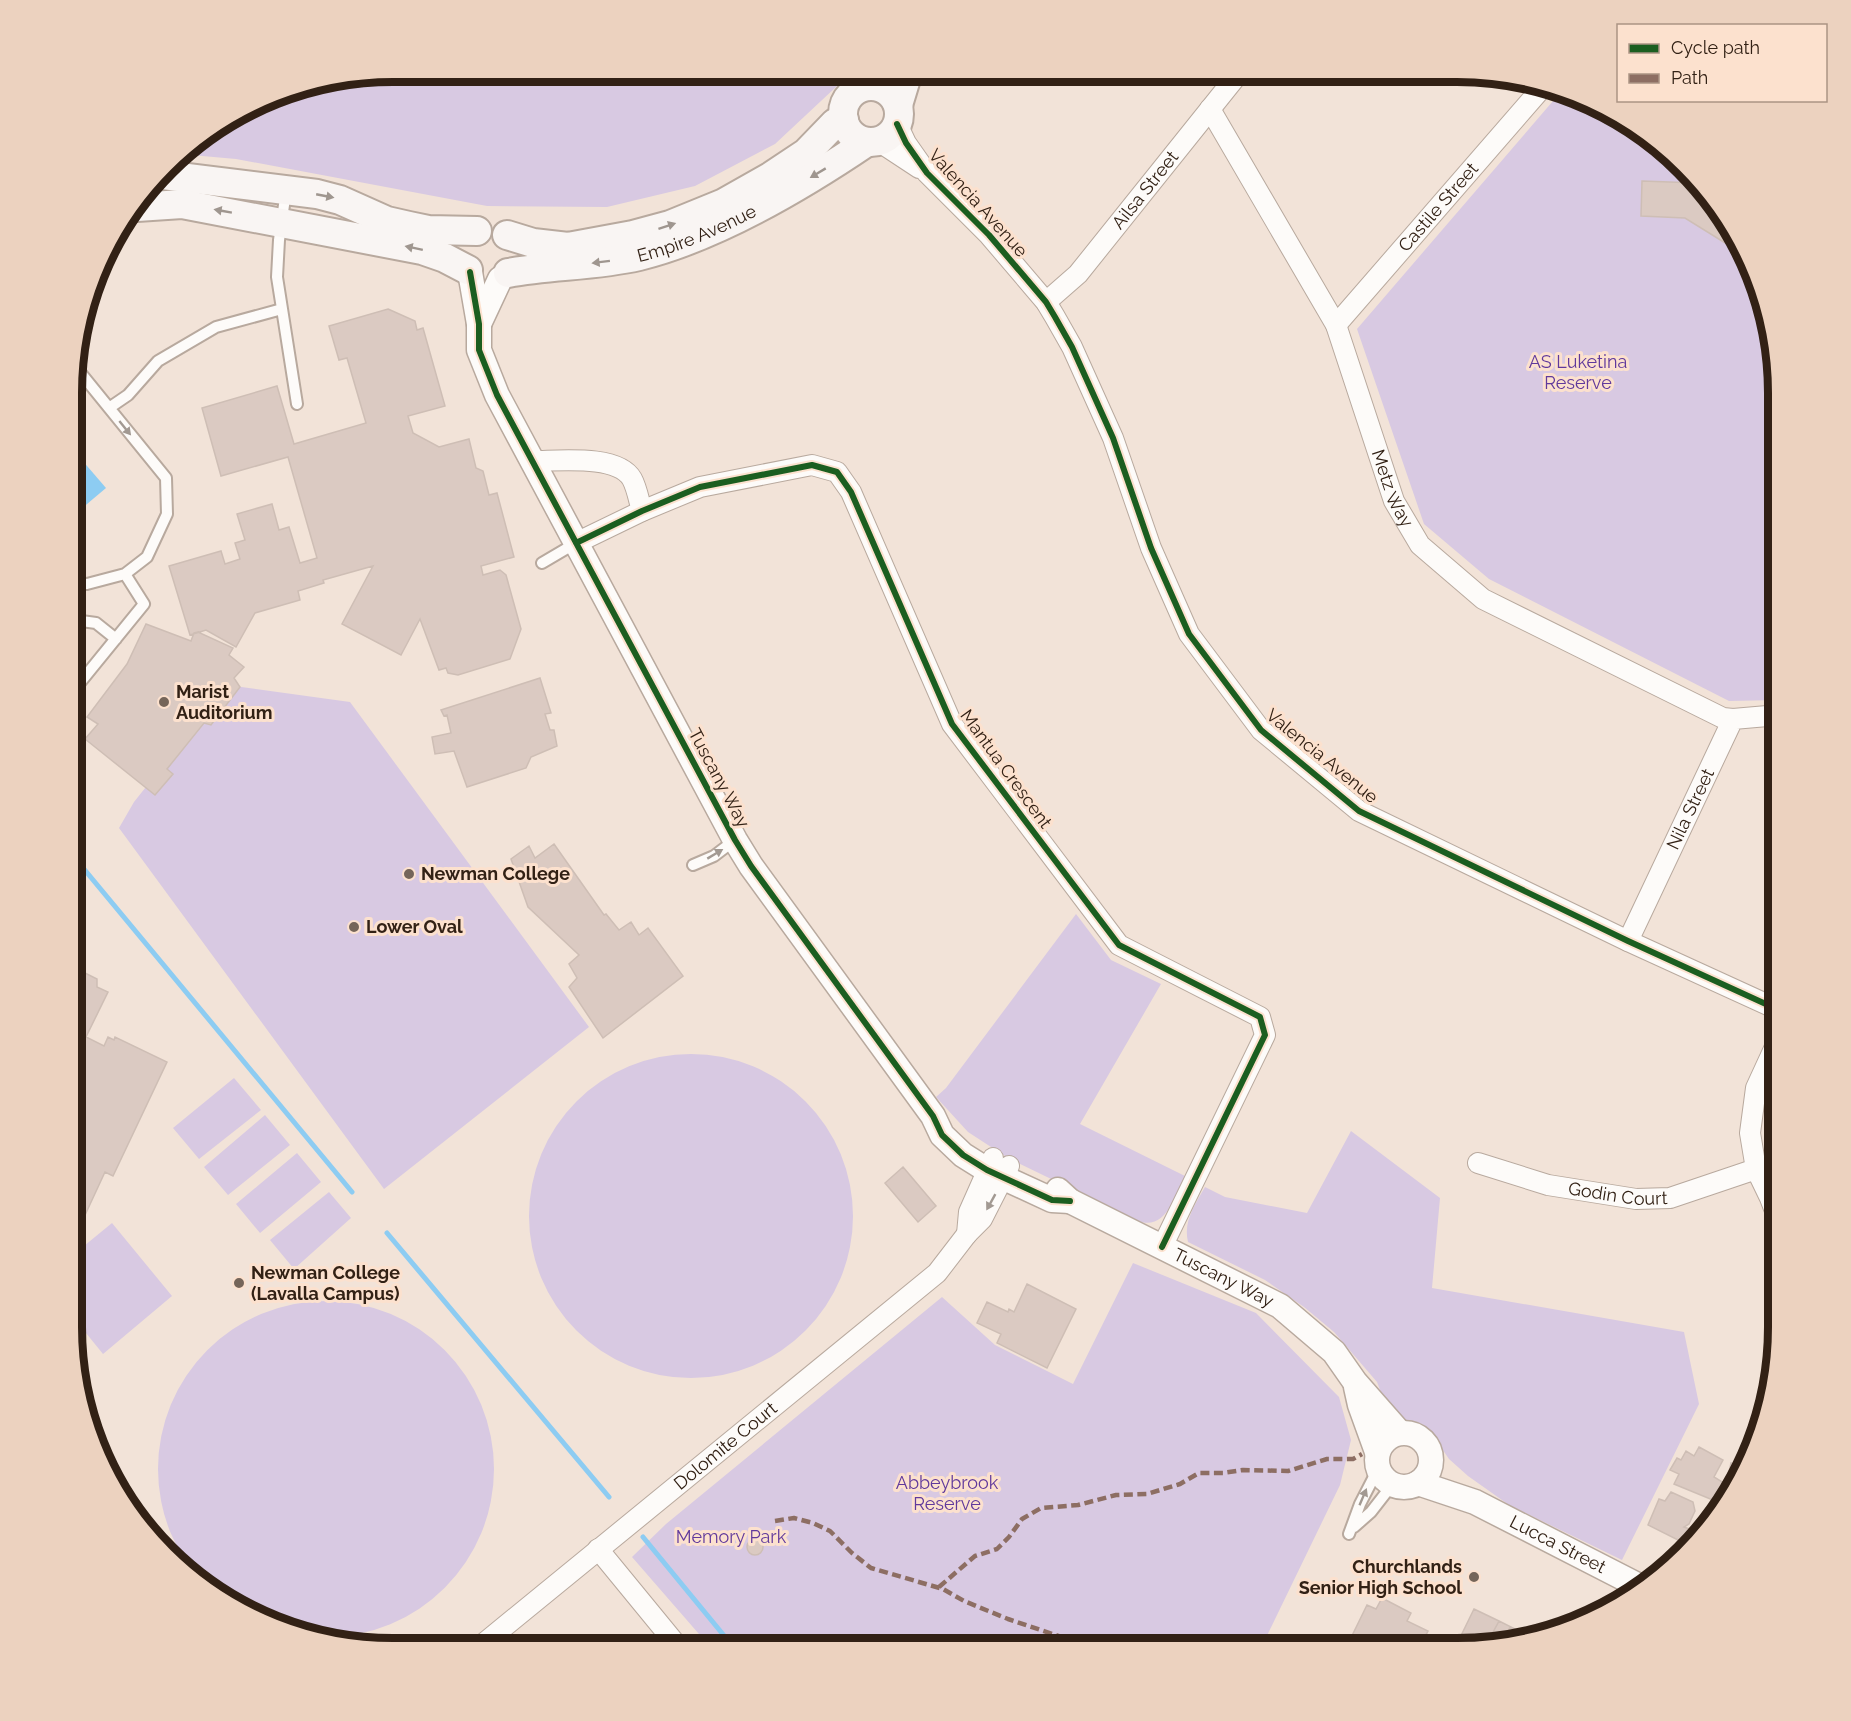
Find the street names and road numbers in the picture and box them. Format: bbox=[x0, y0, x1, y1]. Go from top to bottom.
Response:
street label: Valencia Avenue bbox=[924, 144, 1033, 261]
street label: Ailsa Street bbox=[1107, 147, 1182, 233]
street label: Castile Street bbox=[1394, 158, 1482, 256]
street label: Empire Avenue bbox=[635, 200, 760, 266]
street label: Metz Way bbox=[1368, 447, 1418, 531]
street label: Valencia Avenue bbox=[1262, 704, 1383, 807]
street label: Mantua Crescent bbox=[956, 705, 1056, 832]
street label: Tuscany Way bbox=[685, 725, 754, 831]
street label: Nila Street bbox=[1662, 765, 1718, 853]
street label: Godin Court bbox=[1567, 1177, 1668, 1209]
street label: Tuscany Way bbox=[1170, 1244, 1278, 1311]
street label: Dolomite Court bbox=[669, 1397, 781, 1494]
street label: Lucca Street bbox=[1506, 1511, 1610, 1577]

